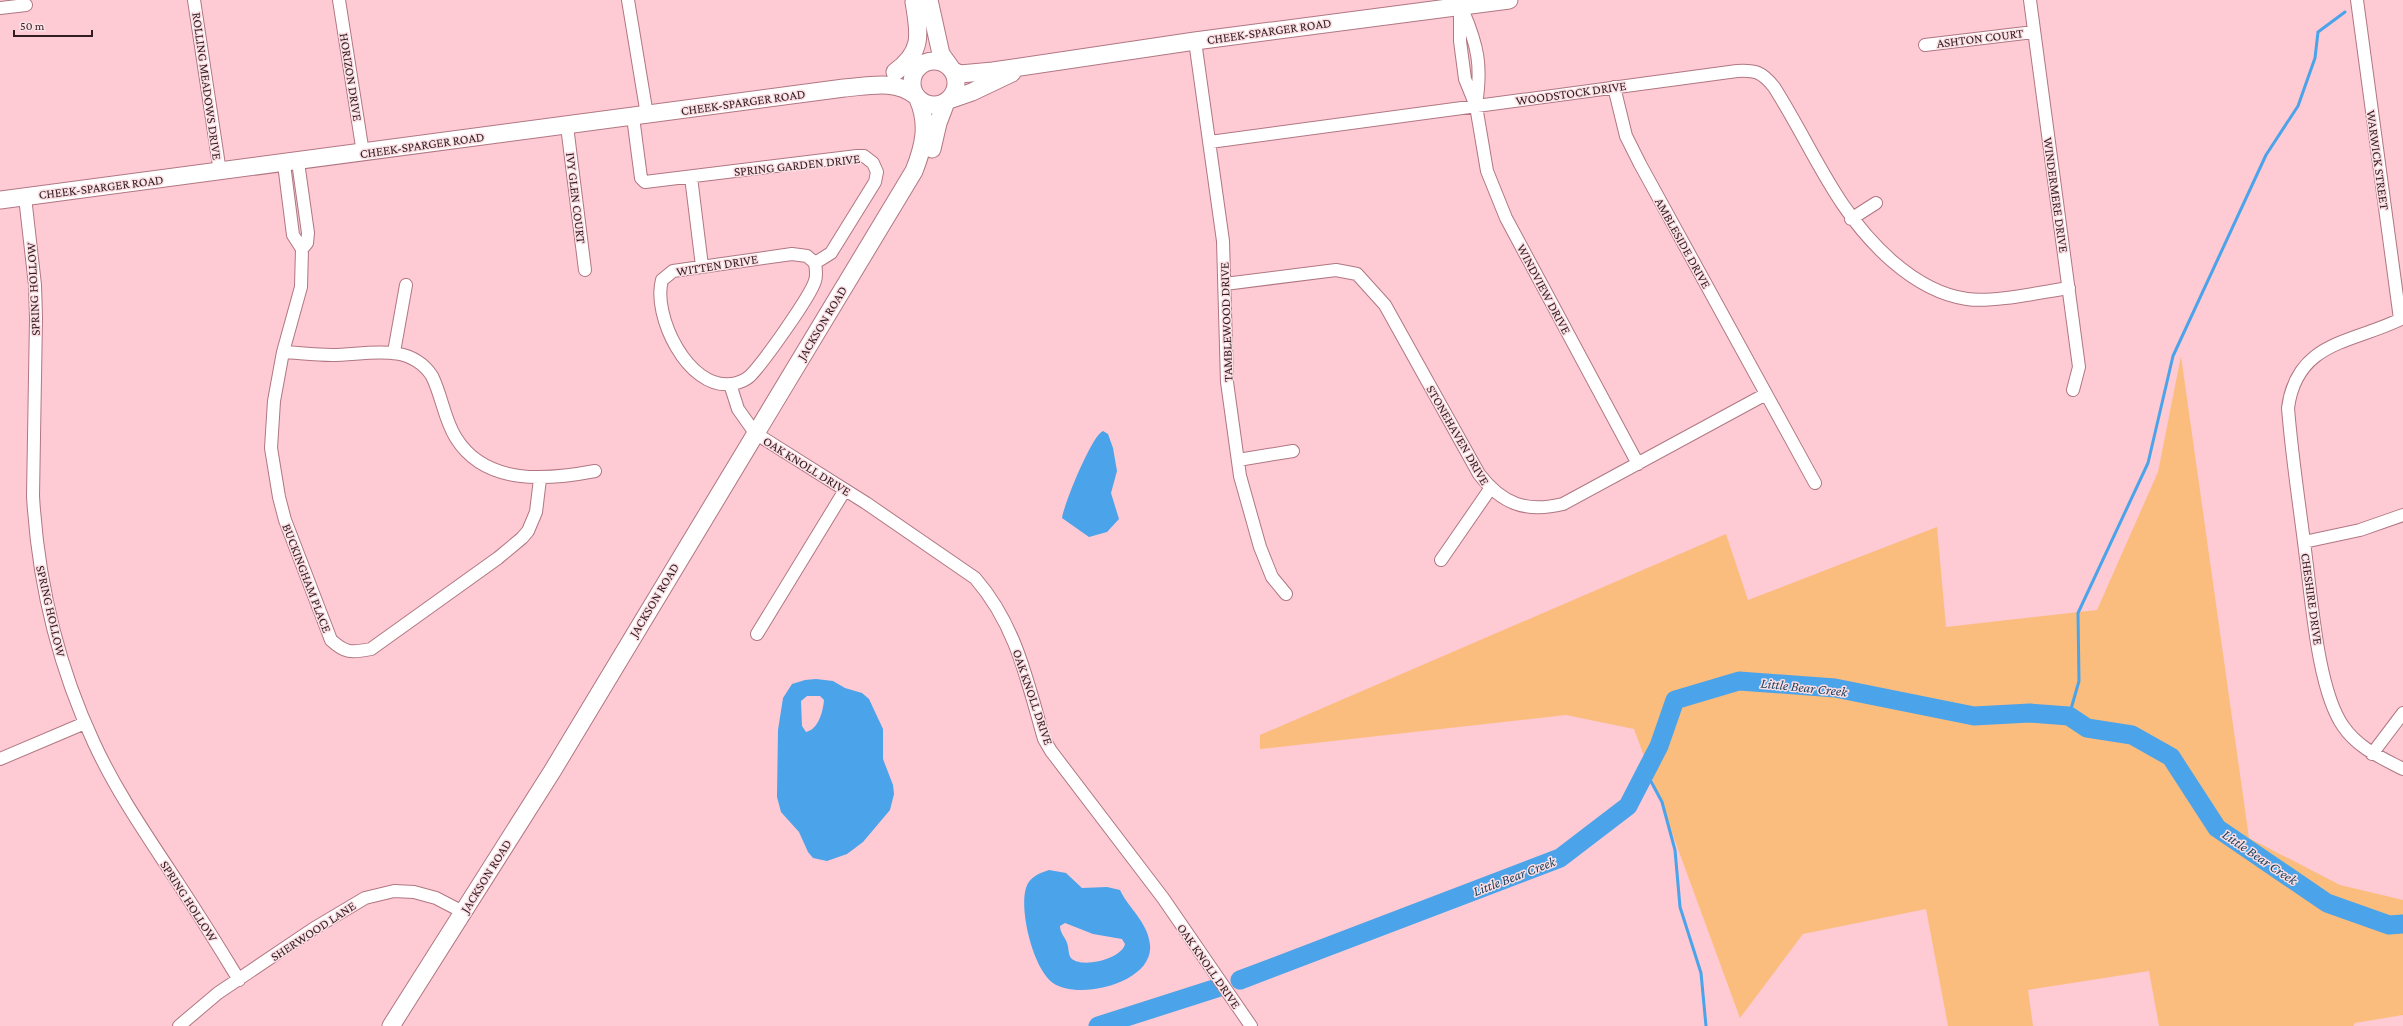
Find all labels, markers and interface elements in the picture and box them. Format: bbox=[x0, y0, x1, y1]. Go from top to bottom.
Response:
street label: ROLLING MEADOWS DRIVE bbox=[189, 11, 225, 161]
scale bar bbox=[14, 12, 92, 38]
street label: CHEEK-SPARGER ROAD bbox=[1206, 15, 1332, 47]
text: 50 m bbox=[20, 19, 45, 33]
street label: ASHTON COURT bbox=[1936, 25, 2024, 51]
street label: HORIZON DRIVE bbox=[337, 32, 365, 122]
street label: WOODSTOCK DRIVE bbox=[1515, 78, 1627, 108]
street label: CHEEK-SPARGER ROAD bbox=[680, 86, 806, 118]
street label: WARWICK STREET bbox=[2364, 109, 2392, 211]
street label: CHEEK-SPARGER ROAD bbox=[359, 129, 485, 161]
street label: WINDERMERE DRIVE bbox=[2040, 136, 2072, 254]
street label: SPRING GARDEN DRIVE bbox=[733, 151, 861, 179]
street label: IVY GLEN COURT bbox=[563, 152, 589, 244]
street label: CHEEK-SPARGER ROAD bbox=[38, 172, 164, 202]
street label: AMBLESIDE DRIVE bbox=[1652, 195, 1714, 291]
street label: WINDVIEW DRIVE bbox=[1514, 241, 1574, 337]
street label: SPRING HOLLOW bbox=[23, 242, 43, 336]
street label: WITTEN DRIVE bbox=[675, 251, 759, 279]
street label: TAMBLEWOOD DRIVE bbox=[1216, 262, 1236, 382]
street label: JACKSON ROAD bbox=[793, 283, 850, 364]
street label: STONEHAVEN DRIVE bbox=[1423, 382, 1493, 488]
street label: OAK KNOLL DRIVE bbox=[760, 433, 854, 499]
street label: BUCKINGHAM PLACE bbox=[279, 521, 335, 635]
street label: CHESHIRE DRIVE bbox=[2298, 552, 2326, 646]
street label: JACKSON ROAD bbox=[625, 560, 682, 641]
street label: SPRING HOLLOW bbox=[33, 564, 69, 658]
street label: OAK KNOLL DRIVE bbox=[1010, 647, 1056, 747]
water label: Little Bear Creek bbox=[1760, 674, 1849, 700]
water label: Little Bear Creek bbox=[2219, 826, 2301, 888]
street label: JACKSON ROAD bbox=[457, 836, 515, 916]
water label: Little Bear Creek bbox=[1471, 853, 1558, 899]
street label: SPRING HOLLOW bbox=[157, 858, 221, 944]
street label: SHERWOOD LANE bbox=[268, 898, 358, 964]
street label: OAK KNOLL DRIVE bbox=[1174, 921, 1244, 1011]

